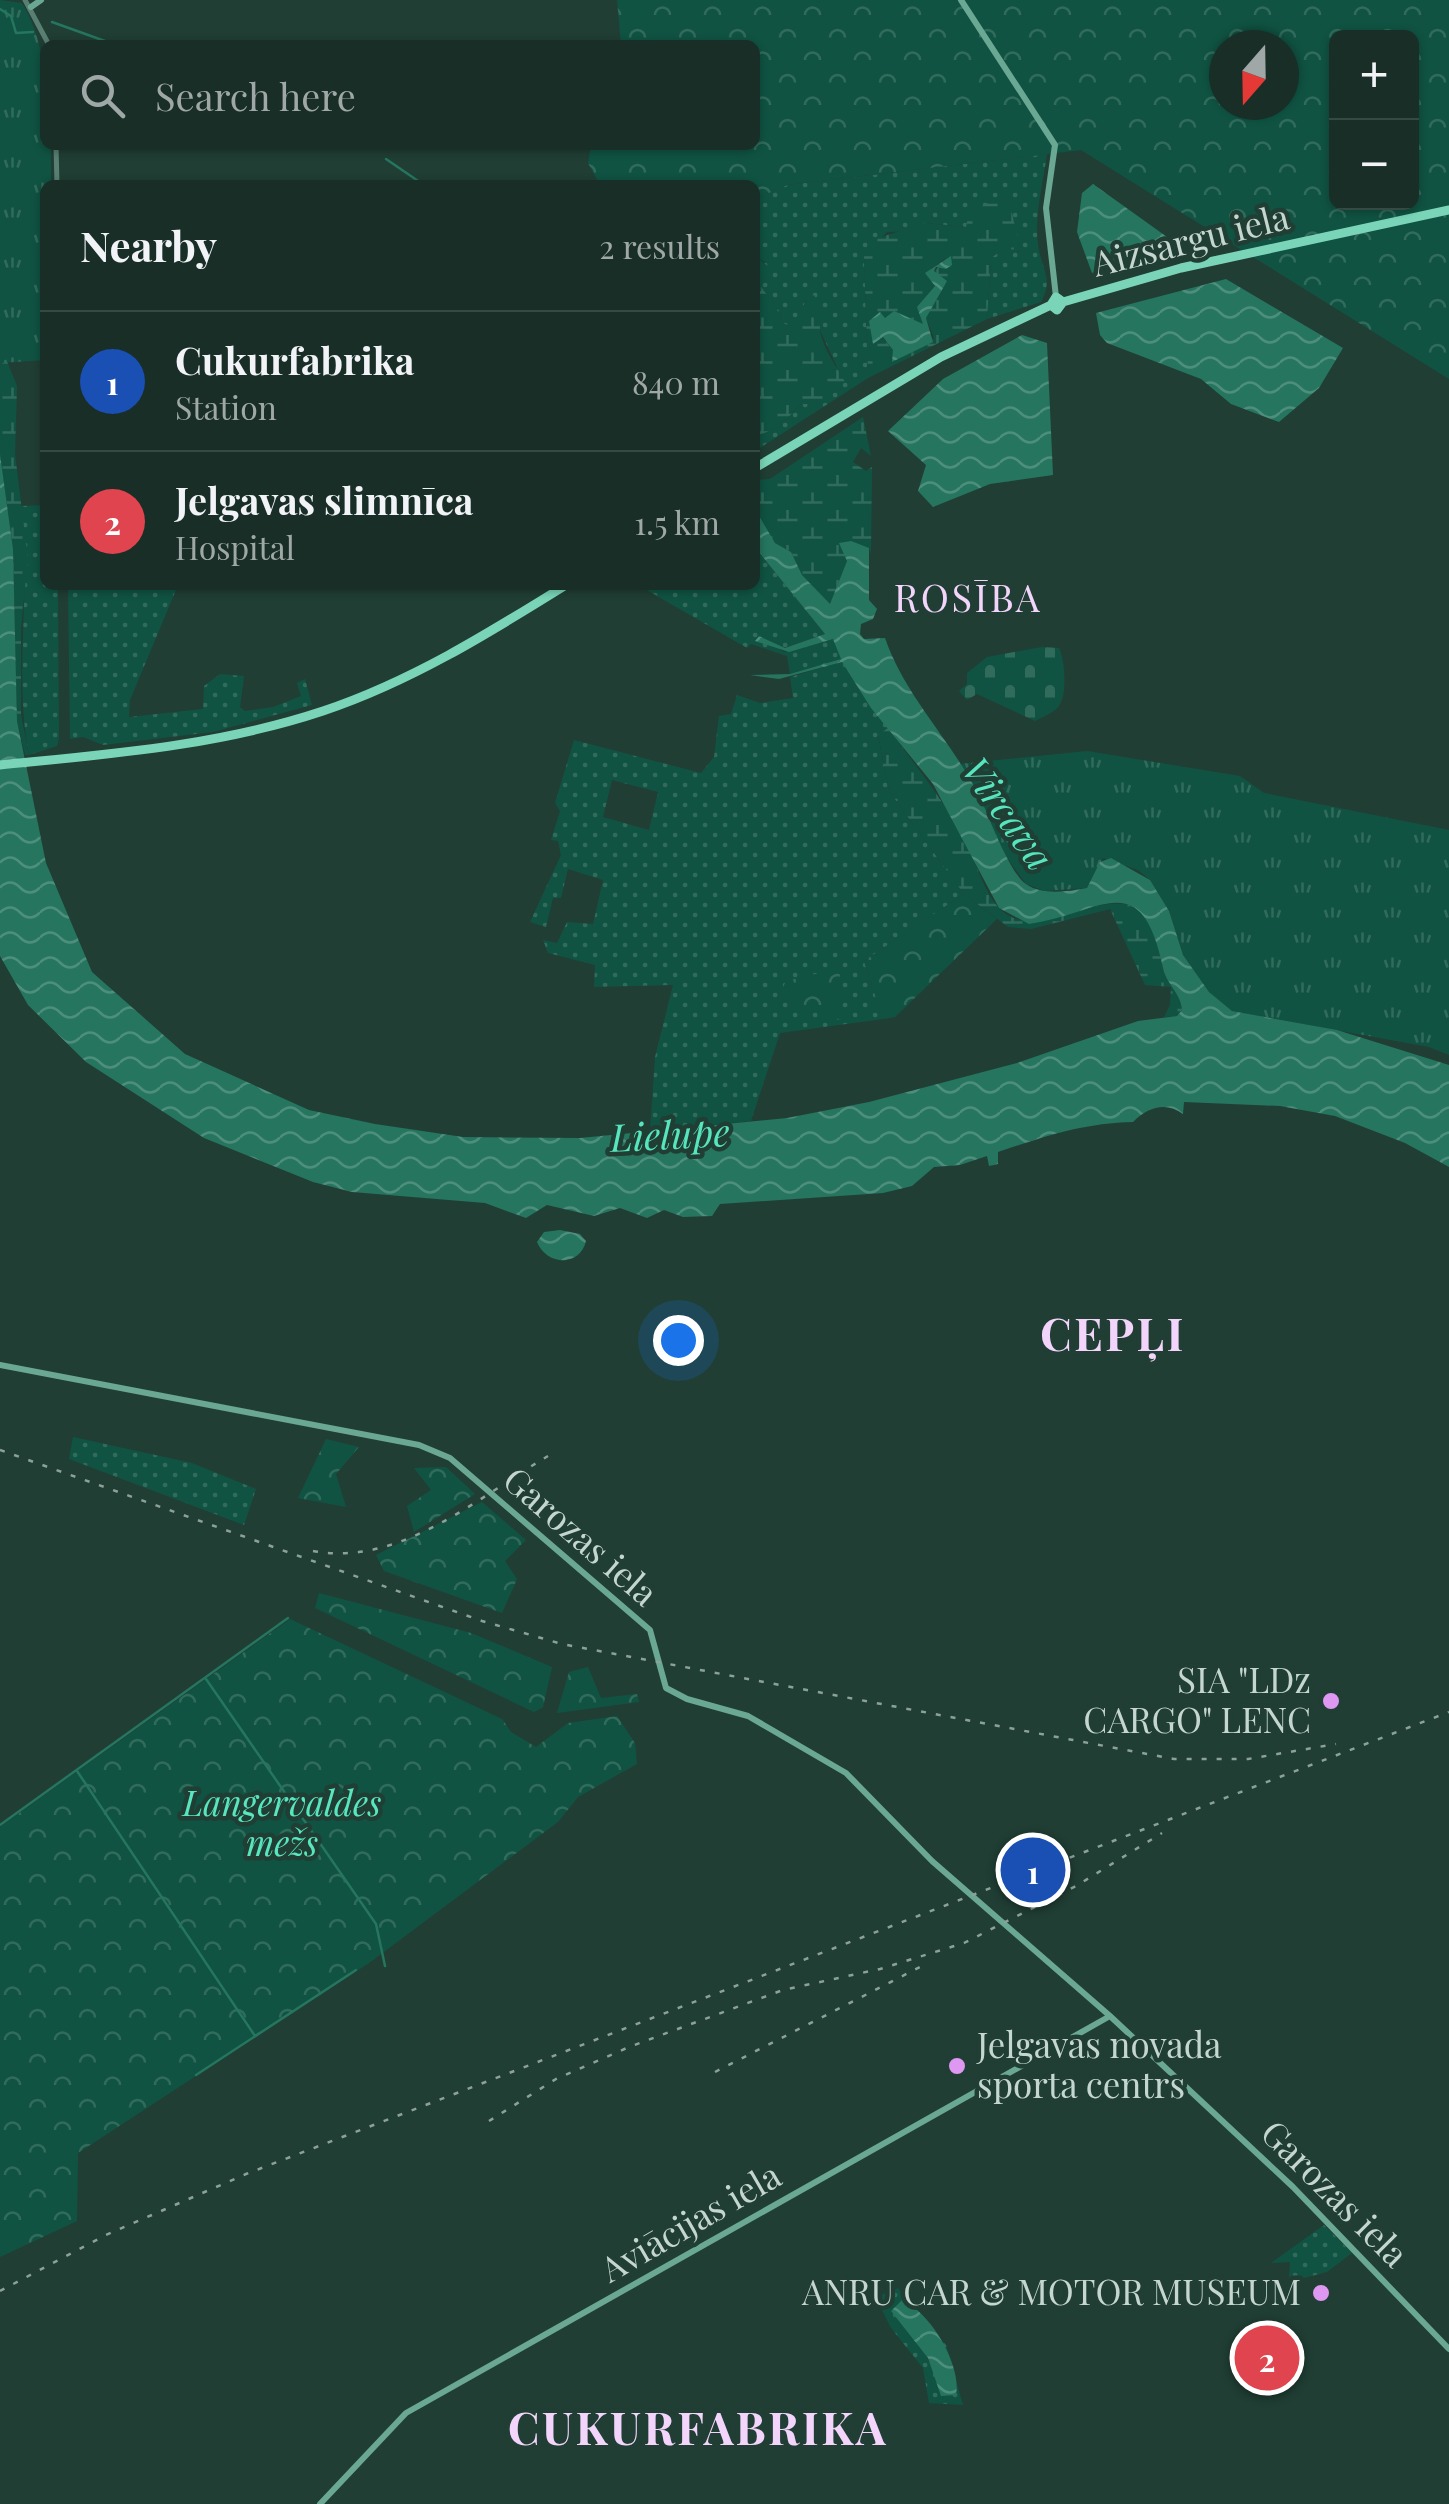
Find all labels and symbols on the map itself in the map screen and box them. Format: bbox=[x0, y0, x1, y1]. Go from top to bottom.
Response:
north arrow bbox=[1209, 30, 1299, 120]
street label: Aizsargu iela bbox=[1086, 191, 1294, 286]
district label: ROSĪBA bbox=[894, 571, 1042, 622]
water label: Vircava bbox=[952, 746, 1066, 879]
water label: Lielupe bbox=[607, 1105, 731, 1162]
district label: CEPĻI bbox=[1040, 1302, 1186, 1362]
your location bbox=[653, 1315, 704, 1366]
street label: Garozas iela bbox=[495, 1455, 669, 1615]
place label: SIA "LDz CARGO" LENC bbox=[1083, 1655, 1311, 1742]
marker: SIA "LDz CARGO" LENC bbox=[1320, 1690, 1342, 1712]
park label: Langervaldes mežs bbox=[181, 1778, 381, 1865]
pin: 1 bbox=[1000, 1832, 1066, 1908]
place label: Jelgavas novada sporta centrs bbox=[976, 2020, 1222, 2107]
marker: Jelgavas novada sporta centrs bbox=[946, 2055, 968, 2077]
street label: Garozas iela bbox=[1252, 2109, 1420, 2276]
street label: Aviācijas iela bbox=[590, 2150, 789, 2292]
place label: ANRU CAR & MOTOR MUSEUM bbox=[801, 2267, 1301, 2314]
marker: ANRU CAR & MOTOR MUSEUM bbox=[1310, 2282, 1332, 2304]
pin: 2 bbox=[1234, 2320, 1300, 2396]
district label: CUKURFABRIKA bbox=[508, 2396, 888, 2456]

